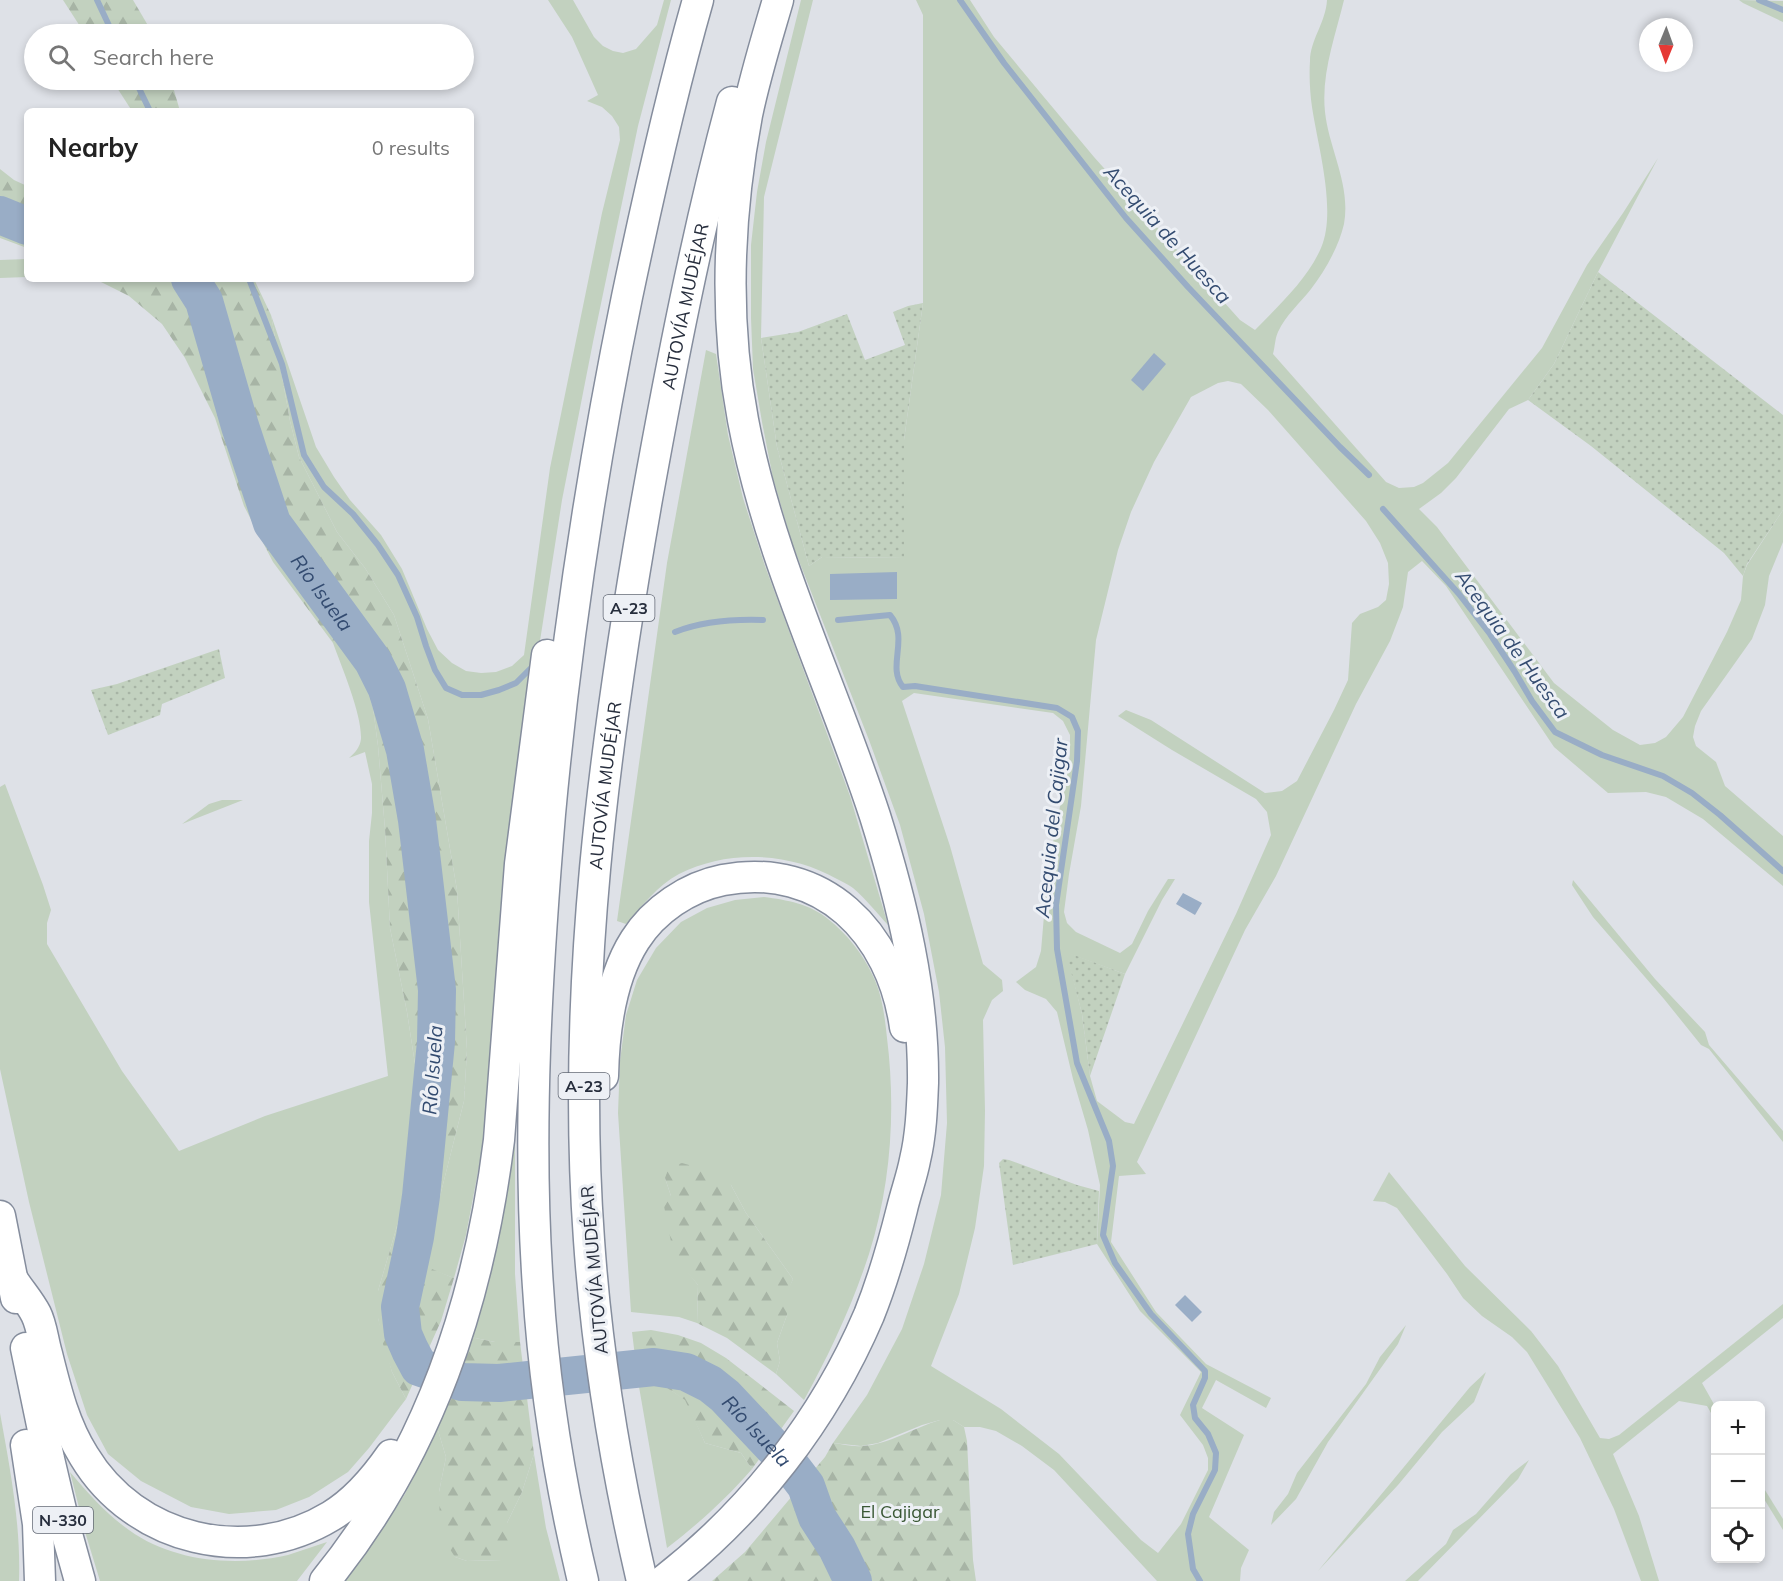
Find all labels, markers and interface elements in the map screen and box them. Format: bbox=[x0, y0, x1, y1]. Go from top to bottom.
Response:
north arrow bbox=[1639, 18, 1693, 72]
search box bbox=[24, 24, 474, 90]
icon: search bbox=[45, 41, 78, 74]
text: Search here bbox=[93, 43, 214, 71]
text: Nearby bbox=[48, 131, 138, 164]
text: 0 results bbox=[372, 135, 450, 160]
water label: Acequia de Huesca bbox=[1098, 159, 1237, 309]
street label: AUTOVÍA MUDÉJAR bbox=[656, 221, 713, 391]
water label: Río Isuela bbox=[286, 549, 359, 636]
water label: Acequia de Huesca bbox=[1450, 564, 1576, 723]
road number: A-23 bbox=[604, 595, 654, 621]
street label: AUTOVÍA MUDÉJAR bbox=[583, 700, 626, 871]
water label: Acequia del Cajigar bbox=[1029, 737, 1073, 920]
water label: Río Isuela bbox=[416, 1024, 448, 1116]
road number: A-23 bbox=[558, 1073, 610, 1099]
street label: AUTOVÍA MUDÉJAR bbox=[575, 1185, 613, 1355]
water label: Río Isuela bbox=[718, 1389, 797, 1471]
map controls bbox=[1711, 1401, 1765, 1563]
button: + bbox=[1711, 1401, 1765, 1455]
button: − bbox=[1711, 1455, 1765, 1509]
park label: El Cajigar bbox=[860, 1500, 940, 1523]
road number: N-330 bbox=[33, 1507, 93, 1533]
button: locate bbox=[1711, 1509, 1765, 1563]

